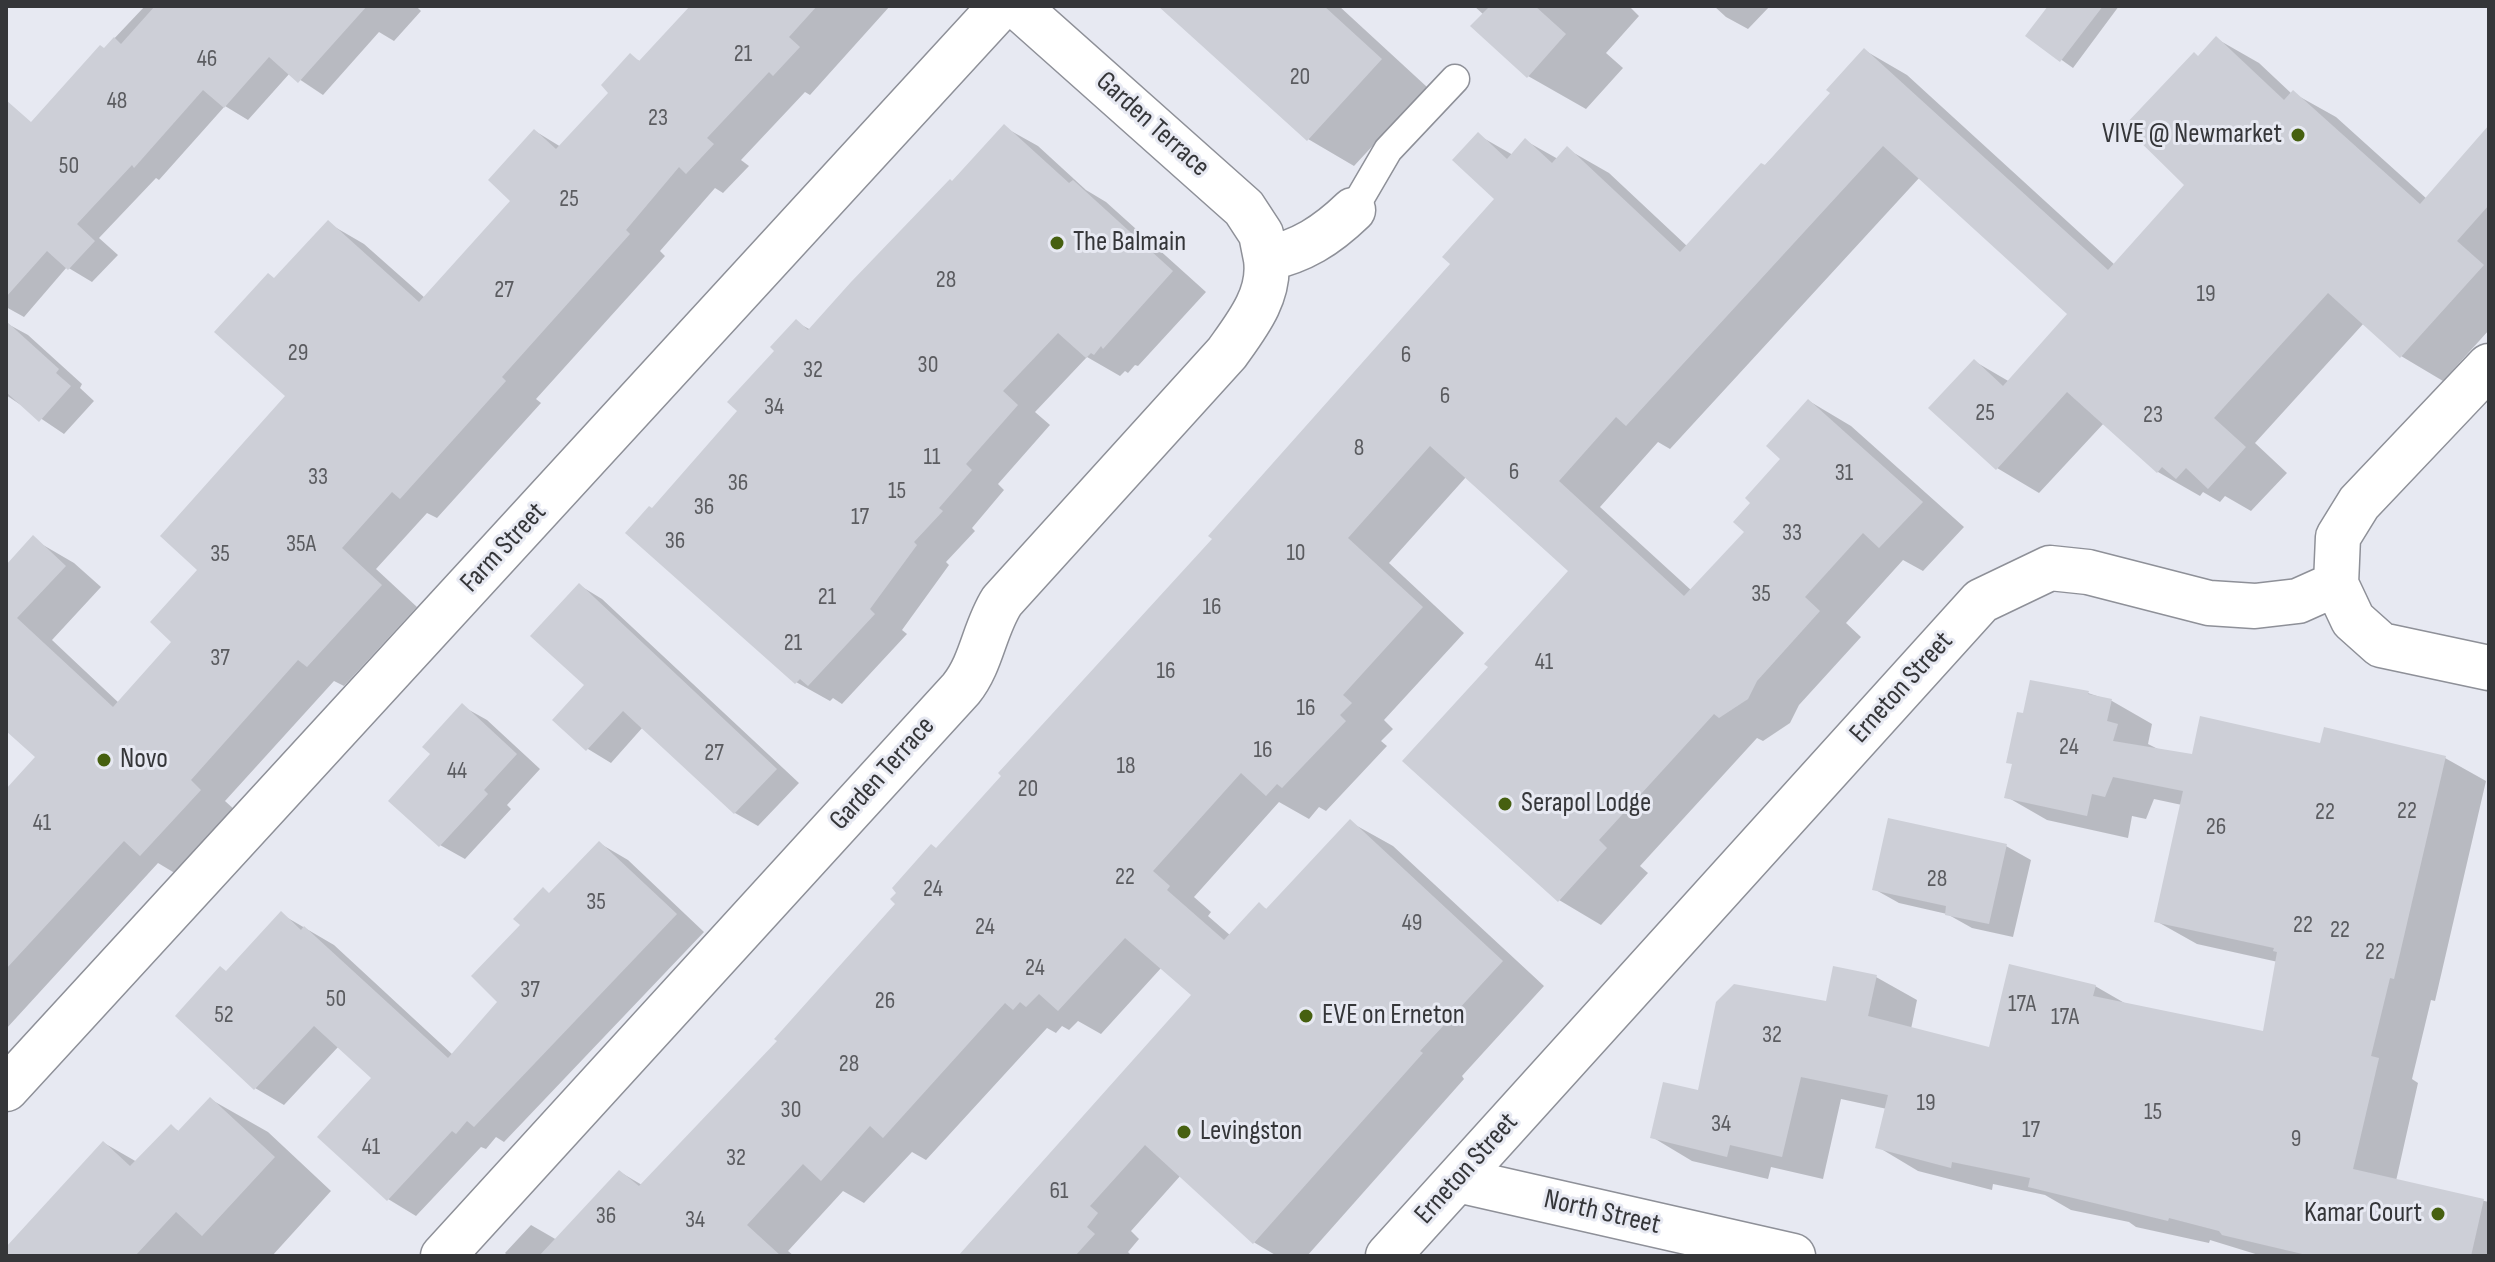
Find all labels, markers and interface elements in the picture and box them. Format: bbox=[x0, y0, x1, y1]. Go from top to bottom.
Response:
house number: 21 bbox=[734, 41, 752, 69]
house number: 46 bbox=[197, 46, 217, 74]
house number: 20 bbox=[1290, 64, 1310, 92]
street label: Garden Terrace bbox=[1088, 65, 1216, 185]
house number: 48 bbox=[107, 88, 127, 116]
house number: 23 bbox=[648, 105, 668, 133]
place label: VIVE @ Newmarket bbox=[2102, 118, 2282, 152]
marker: VIVE @ Newmarket bbox=[2289, 126, 2307, 144]
house number: 50 bbox=[59, 153, 79, 181]
house number: 25 bbox=[559, 186, 579, 214]
place label: The Balmain bbox=[1073, 226, 1186, 260]
marker: The Balmain bbox=[1048, 234, 1066, 252]
house number: 28 bbox=[936, 267, 956, 295]
house number: 27 bbox=[494, 277, 514, 305]
house number: 19 bbox=[2196, 281, 2216, 309]
house number: 29 bbox=[288, 340, 308, 368]
house number: 6 bbox=[1401, 342, 1411, 370]
house number: 30 bbox=[918, 352, 938, 380]
house number: 32 bbox=[803, 357, 823, 385]
house number: 6 bbox=[1440, 383, 1450, 411]
house number: 34 bbox=[764, 394, 784, 422]
house number: 25 bbox=[1975, 400, 1995, 428]
house number: 23 bbox=[2143, 402, 2163, 430]
house number: 8 bbox=[1354, 435, 1364, 463]
house number: 11 bbox=[924, 444, 940, 472]
house number: 6 bbox=[1509, 459, 1519, 487]
house number: 31 bbox=[1835, 460, 1853, 488]
house number: 33 bbox=[308, 464, 328, 492]
house number: 36 bbox=[728, 470, 748, 498]
house number: 15 bbox=[888, 478, 906, 506]
house number: 36 bbox=[694, 494, 714, 522]
street label: Farm Street bbox=[454, 496, 554, 600]
house number: 17 bbox=[851, 504, 869, 532]
house number: 33 bbox=[1782, 520, 1802, 548]
house number: 36 bbox=[665, 528, 685, 556]
house number: 35A bbox=[286, 531, 316, 559]
house number: 10 bbox=[1286, 540, 1306, 568]
house number: 35 bbox=[210, 541, 230, 569]
house number: 35 bbox=[1751, 581, 1771, 609]
house number: 21 bbox=[818, 584, 836, 612]
house number: 16 bbox=[1203, 594, 1221, 622]
street label: Erneton Street bbox=[1843, 625, 1961, 751]
house number: 21 bbox=[784, 630, 802, 658]
house number: 37 bbox=[210, 645, 230, 673]
house number: 41 bbox=[1535, 649, 1553, 677]
house number: 16 bbox=[1157, 658, 1175, 686]
house number: 16 bbox=[1297, 695, 1315, 723]
street label: Garden Terrace bbox=[823, 710, 943, 838]
house number: 24 bbox=[2059, 734, 2079, 762]
house number: 16 bbox=[1254, 737, 1272, 765]
house number: 27 bbox=[704, 740, 724, 768]
place label: Novo bbox=[120, 743, 168, 777]
marker: Novo bbox=[95, 751, 113, 769]
house number: 18 bbox=[1117, 753, 1135, 781]
house number: 44 bbox=[447, 758, 467, 786]
house number: 20 bbox=[1018, 776, 1038, 804]
place label: Serapol Lodge bbox=[1521, 787, 1651, 821]
marker: Serapol Lodge bbox=[1496, 795, 1514, 813]
house number: 22 bbox=[2397, 798, 2417, 826]
house number: 22 bbox=[2315, 799, 2335, 827]
house number: 41 bbox=[33, 810, 51, 838]
house number: 26 bbox=[2206, 814, 2226, 842]
house number: 22 bbox=[1115, 864, 1135, 892]
house number: 28 bbox=[1927, 866, 1947, 894]
house number: 24 bbox=[923, 876, 943, 904]
house number: 35 bbox=[586, 889, 606, 917]
house number: 49 bbox=[1402, 910, 1422, 938]
house number: 22 bbox=[2293, 912, 2313, 940]
house number: 24 bbox=[975, 914, 995, 942]
house number: 22 bbox=[2330, 917, 2350, 945]
house number: 22 bbox=[2365, 939, 2385, 967]
house number: 24 bbox=[1025, 955, 1045, 983]
house number: 37 bbox=[520, 977, 540, 1005]
house number: 50 bbox=[326, 986, 346, 1014]
house number: 26 bbox=[875, 988, 895, 1016]
house number: 17A bbox=[2008, 991, 2036, 1019]
place label: EVE on Erneton bbox=[1322, 999, 1465, 1033]
house number: 52 bbox=[214, 1002, 234, 1030]
house number: 17A bbox=[2051, 1004, 2079, 1032]
marker: EVE on Erneton bbox=[1297, 1007, 1315, 1025]
house number: 32 bbox=[1762, 1022, 1782, 1050]
house number: 28 bbox=[839, 1051, 859, 1079]
house number: 19 bbox=[1916, 1090, 1936, 1118]
house number: 30 bbox=[781, 1097, 801, 1125]
house number: 15 bbox=[2144, 1099, 2162, 1127]
street label: Erneton Street bbox=[1408, 1106, 1526, 1232]
house number: 34 bbox=[1711, 1111, 1731, 1139]
place label: Levingston bbox=[1200, 1115, 1302, 1149]
house number: 17 bbox=[2022, 1117, 2040, 1145]
marker: Levingston bbox=[1175, 1123, 1193, 1141]
house number: 9 bbox=[2291, 1126, 2301, 1154]
house number: 41 bbox=[362, 1134, 380, 1162]
house number: 32 bbox=[726, 1145, 746, 1173]
house number: 61 bbox=[1050, 1178, 1068, 1206]
street label: North Street bbox=[1541, 1183, 1663, 1243]
place label: Kamar Court bbox=[2304, 1197, 2422, 1231]
house number: 36 bbox=[596, 1203, 616, 1231]
marker: Kamar Court bbox=[2429, 1205, 2447, 1223]
house number: 34 bbox=[685, 1207, 705, 1235]

